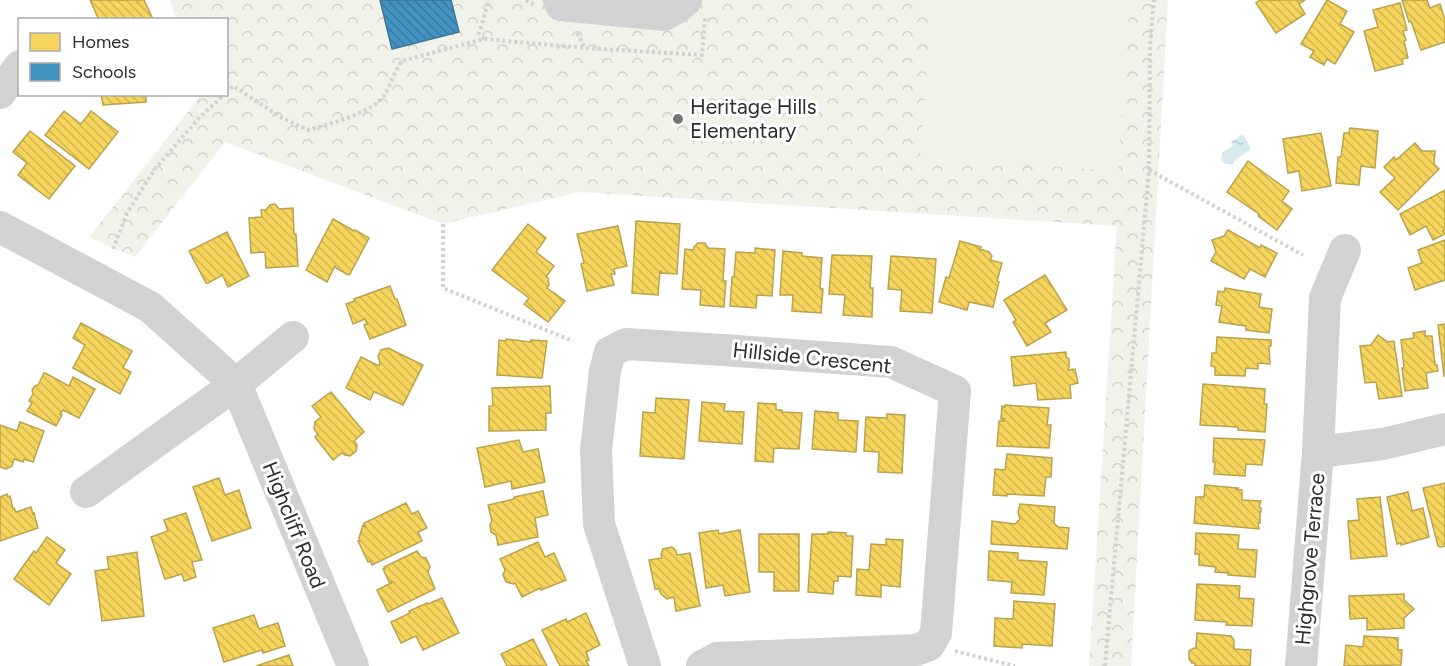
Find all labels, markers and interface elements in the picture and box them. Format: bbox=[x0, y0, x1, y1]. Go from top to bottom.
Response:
legend bbox=[18, 18, 228, 96]
text: Homes bbox=[72, 31, 130, 53]
text: Schools bbox=[72, 61, 136, 83]
place label: Heritage Hills Elementary bbox=[690, 94, 816, 143]
marker: Heritage Hills Elementary bbox=[671, 112, 685, 126]
street label: Hillside Crescent bbox=[731, 337, 893, 378]
street label: Highcliff Road bbox=[258, 458, 331, 592]
street label: Highgrove Terrace bbox=[1290, 472, 1329, 646]

